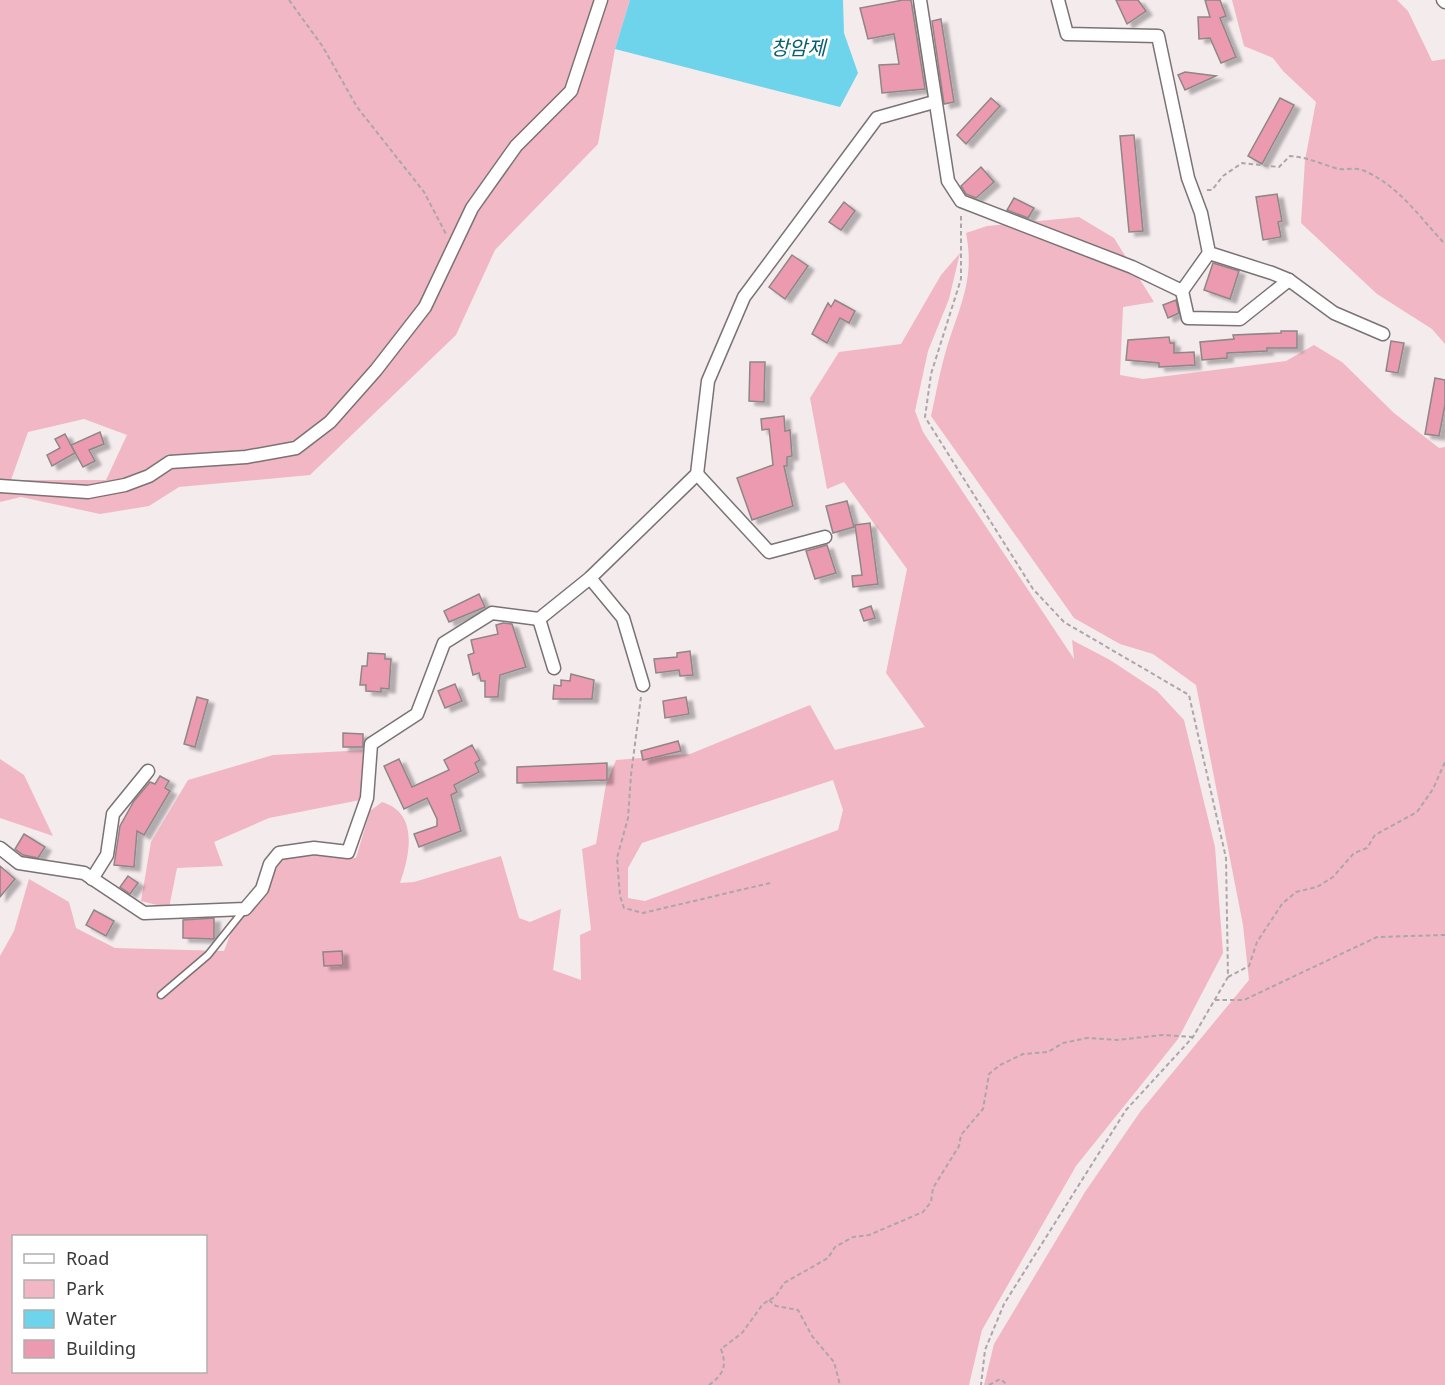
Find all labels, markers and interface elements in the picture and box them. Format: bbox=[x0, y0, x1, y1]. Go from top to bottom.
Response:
water label: 창암제 bbox=[770, 34, 828, 61]
legend bbox=[12, 1235, 207, 1373]
text: Road bbox=[66, 1246, 109, 1270]
text: Park bbox=[66, 1276, 104, 1300]
text: Water bbox=[66, 1306, 117, 1330]
text: Building bbox=[66, 1336, 136, 1360]

